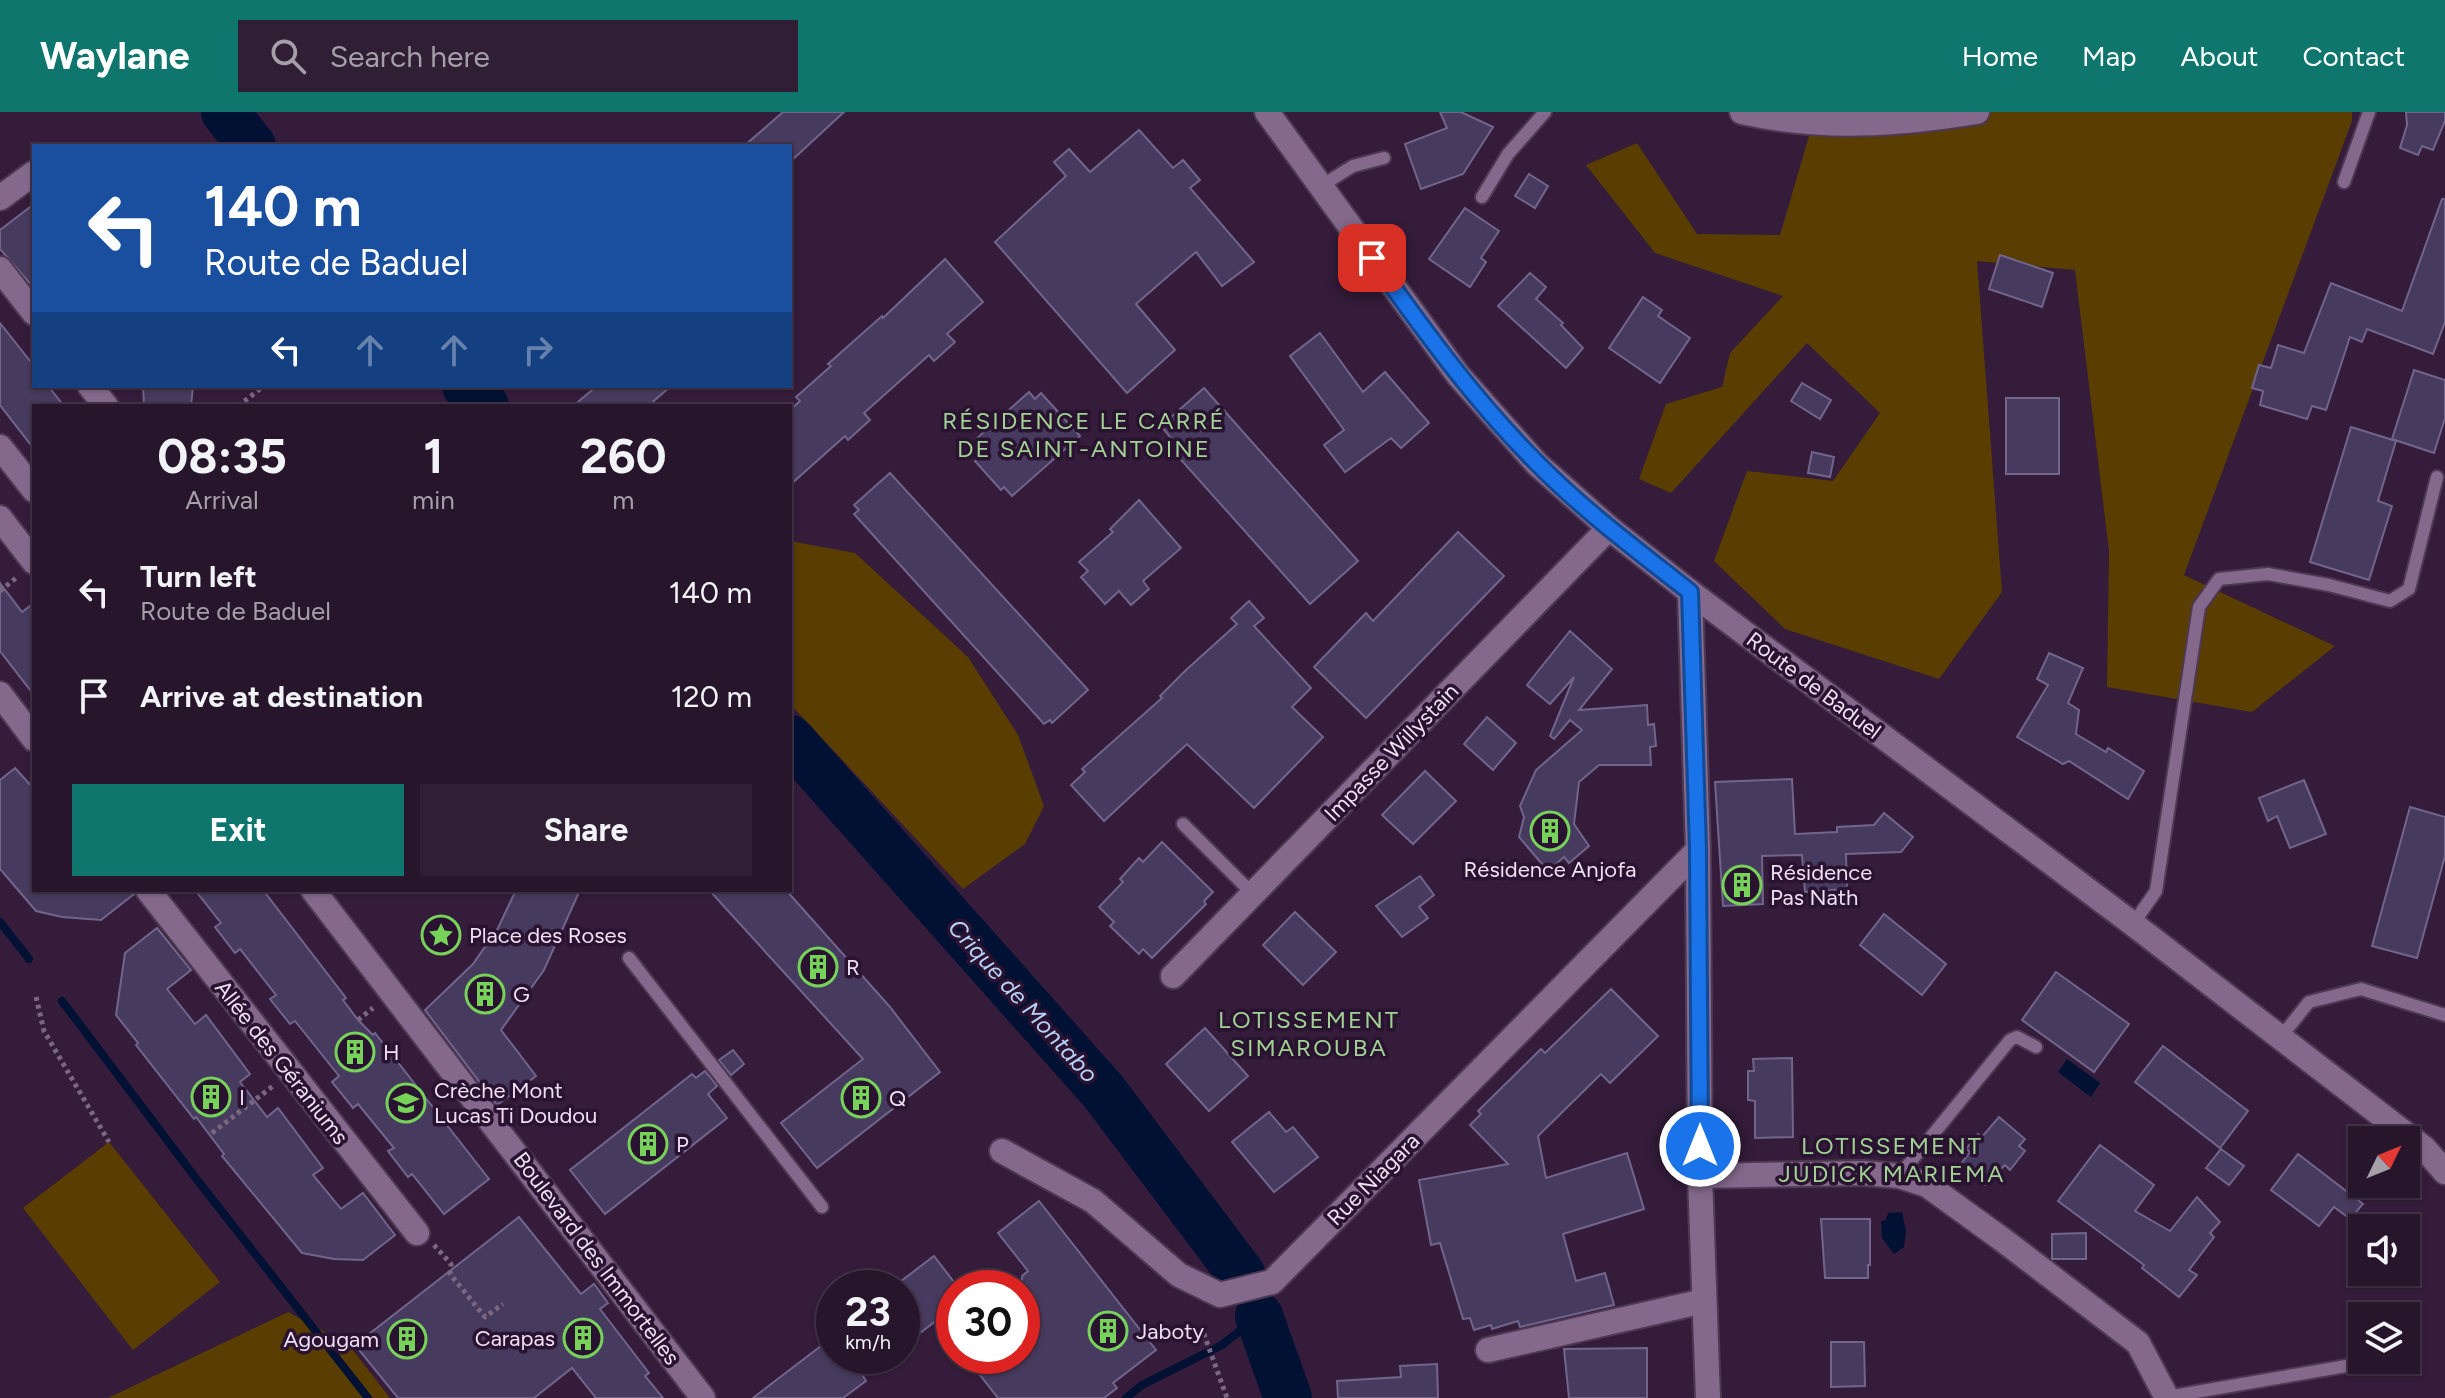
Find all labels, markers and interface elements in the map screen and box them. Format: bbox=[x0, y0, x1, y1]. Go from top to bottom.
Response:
search box bbox=[238, 20, 798, 92]
text: Waylane bbox=[40, 33, 190, 79]
icon: search bbox=[266, 34, 310, 78]
text: Search here bbox=[330, 38, 490, 75]
text: Home bbox=[1962, 39, 2038, 73]
text: Map bbox=[2082, 39, 2137, 73]
text: About bbox=[2181, 39, 2258, 73]
text: Contact bbox=[2302, 39, 2405, 73]
text: 140 m bbox=[204, 173, 362, 240]
icon: left bbox=[72, 176, 176, 280]
pin bbox=[1338, 224, 1406, 292]
icon: arrive bbox=[1350, 236, 1394, 280]
text: Route de Baduel bbox=[204, 241, 468, 284]
icon: left bbox=[264, 328, 308, 372]
icon: ahead bbox=[348, 328, 392, 372]
icon: ahead bbox=[432, 328, 476, 372]
icon: right bbox=[516, 328, 560, 372]
district label: RÉSIDENCE LE CARRÉ DE SAINT-ANTOINE bbox=[942, 406, 1226, 463]
text: 08:35 bbox=[157, 427, 287, 485]
text: 1 bbox=[423, 427, 444, 485]
text: 260 bbox=[580, 427, 667, 485]
text: Arrival bbox=[185, 484, 259, 516]
text: min bbox=[412, 484, 455, 516]
text: m bbox=[612, 484, 634, 516]
text: Turn left bbox=[140, 558, 257, 595]
icon: left bbox=[72, 570, 116, 614]
text: 140 m bbox=[669, 574, 752, 611]
text: Route de Baduel bbox=[140, 595, 331, 627]
street label: Route de Baduel bbox=[1741, 626, 1886, 745]
icon: arrive bbox=[72, 674, 116, 718]
text: Arrive at destination bbox=[140, 678, 423, 715]
text: 120 m bbox=[671, 678, 752, 715]
street label: Impasse Willystain bbox=[1319, 678, 1464, 827]
button: Exit bbox=[72, 784, 404, 876]
button: Share bbox=[420, 784, 752, 876]
building icon: Résidence Anjofa bbox=[1529, 810, 1571, 852]
place label: Résidence Anjofa bbox=[1464, 856, 1636, 883]
place label: Résidence Pas Nath bbox=[1770, 859, 1872, 911]
building icon: Résidence Pas Nath bbox=[1721, 864, 1763, 906]
water label: Crique de Montabo bbox=[942, 913, 1104, 1088]
place icon: Place des Roses bbox=[420, 914, 462, 956]
place label: Place des Roses bbox=[469, 922, 627, 949]
building icon: R bbox=[797, 946, 839, 988]
place label: R bbox=[846, 954, 860, 981]
building icon: G bbox=[464, 973, 506, 1015]
street label: Allée des Géraniums bbox=[209, 975, 354, 1150]
place label: G bbox=[513, 981, 530, 1008]
district label: LOTISSEMENT SIMAROUBA bbox=[1218, 1005, 1400, 1062]
building icon: H bbox=[334, 1031, 376, 1073]
place label: H bbox=[383, 1039, 400, 1066]
building icon: I bbox=[190, 1076, 232, 1118]
place label: Crèche Mont Lucas Ti Doudou bbox=[434, 1077, 597, 1129]
building icon: Q bbox=[840, 1077, 882, 1119]
school or university icon: Crèche Mont Lucas Ti Doudou bbox=[385, 1082, 427, 1124]
place label: I bbox=[239, 1084, 245, 1111]
place label: Q bbox=[889, 1085, 906, 1112]
position arrow bbox=[1658, 1104, 1742, 1188]
building icon: P bbox=[627, 1123, 669, 1165]
north arrow bbox=[2348, 1126, 2420, 1198]
map controls bbox=[2348, 1126, 2420, 1374]
street label: Rue Niagara bbox=[1322, 1128, 1425, 1231]
place label: P bbox=[676, 1131, 689, 1158]
district label: LOTISSEMENT JUDICK MARIEMA bbox=[1778, 1131, 2006, 1188]
street label: Boulevard des Immortelles bbox=[508, 1147, 686, 1370]
button: sound bbox=[2348, 1214, 2420, 1286]
speed limit sign: 30 bbox=[936, 1270, 1040, 1374]
text: 23 bbox=[845, 1288, 891, 1336]
button: layers bbox=[2348, 1302, 2420, 1374]
building icon: Jaboty bbox=[1087, 1310, 1129, 1352]
building icon: Carapas bbox=[562, 1317, 604, 1359]
building icon: Agougam bbox=[386, 1318, 428, 1360]
place label: Jaboty bbox=[1136, 1318, 1205, 1345]
place label: Carapas bbox=[475, 1325, 555, 1352]
place label: Agougam bbox=[283, 1326, 379, 1353]
text: km/h bbox=[845, 1330, 891, 1354]

